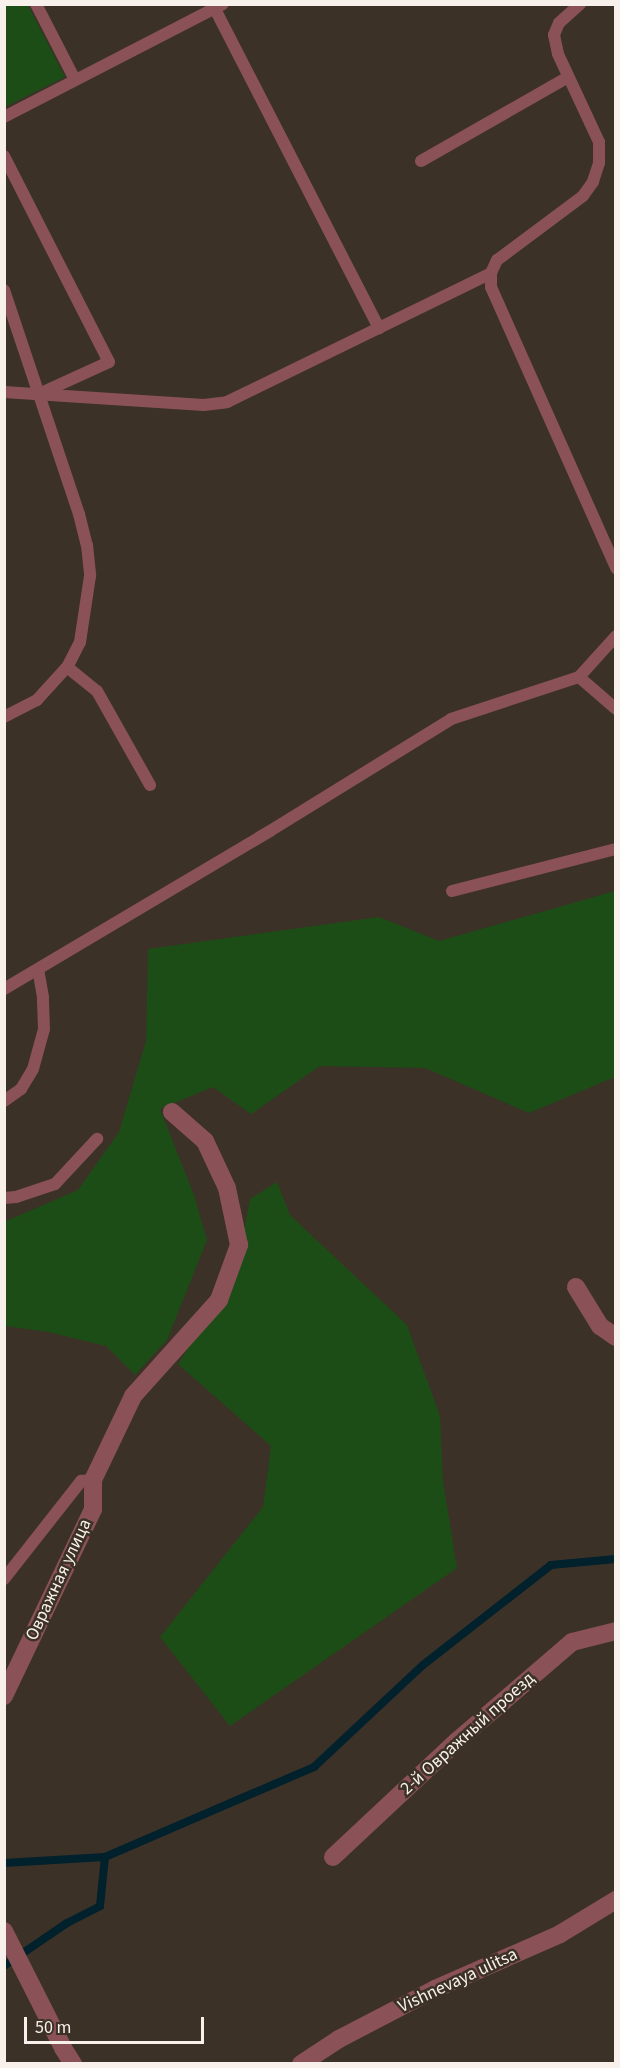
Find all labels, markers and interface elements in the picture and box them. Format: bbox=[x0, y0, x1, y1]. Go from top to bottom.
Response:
street label: Овражная улица bbox=[21, 1516, 97, 1644]
street label: 2-й Овражный проезд bbox=[396, 1668, 540, 1800]
street label: Vishnevaya ulitsa bbox=[395, 1944, 521, 2018]
scale bar bbox=[27, 2005, 207, 2043]
text: 50 m bbox=[35, 2015, 71, 2040]

